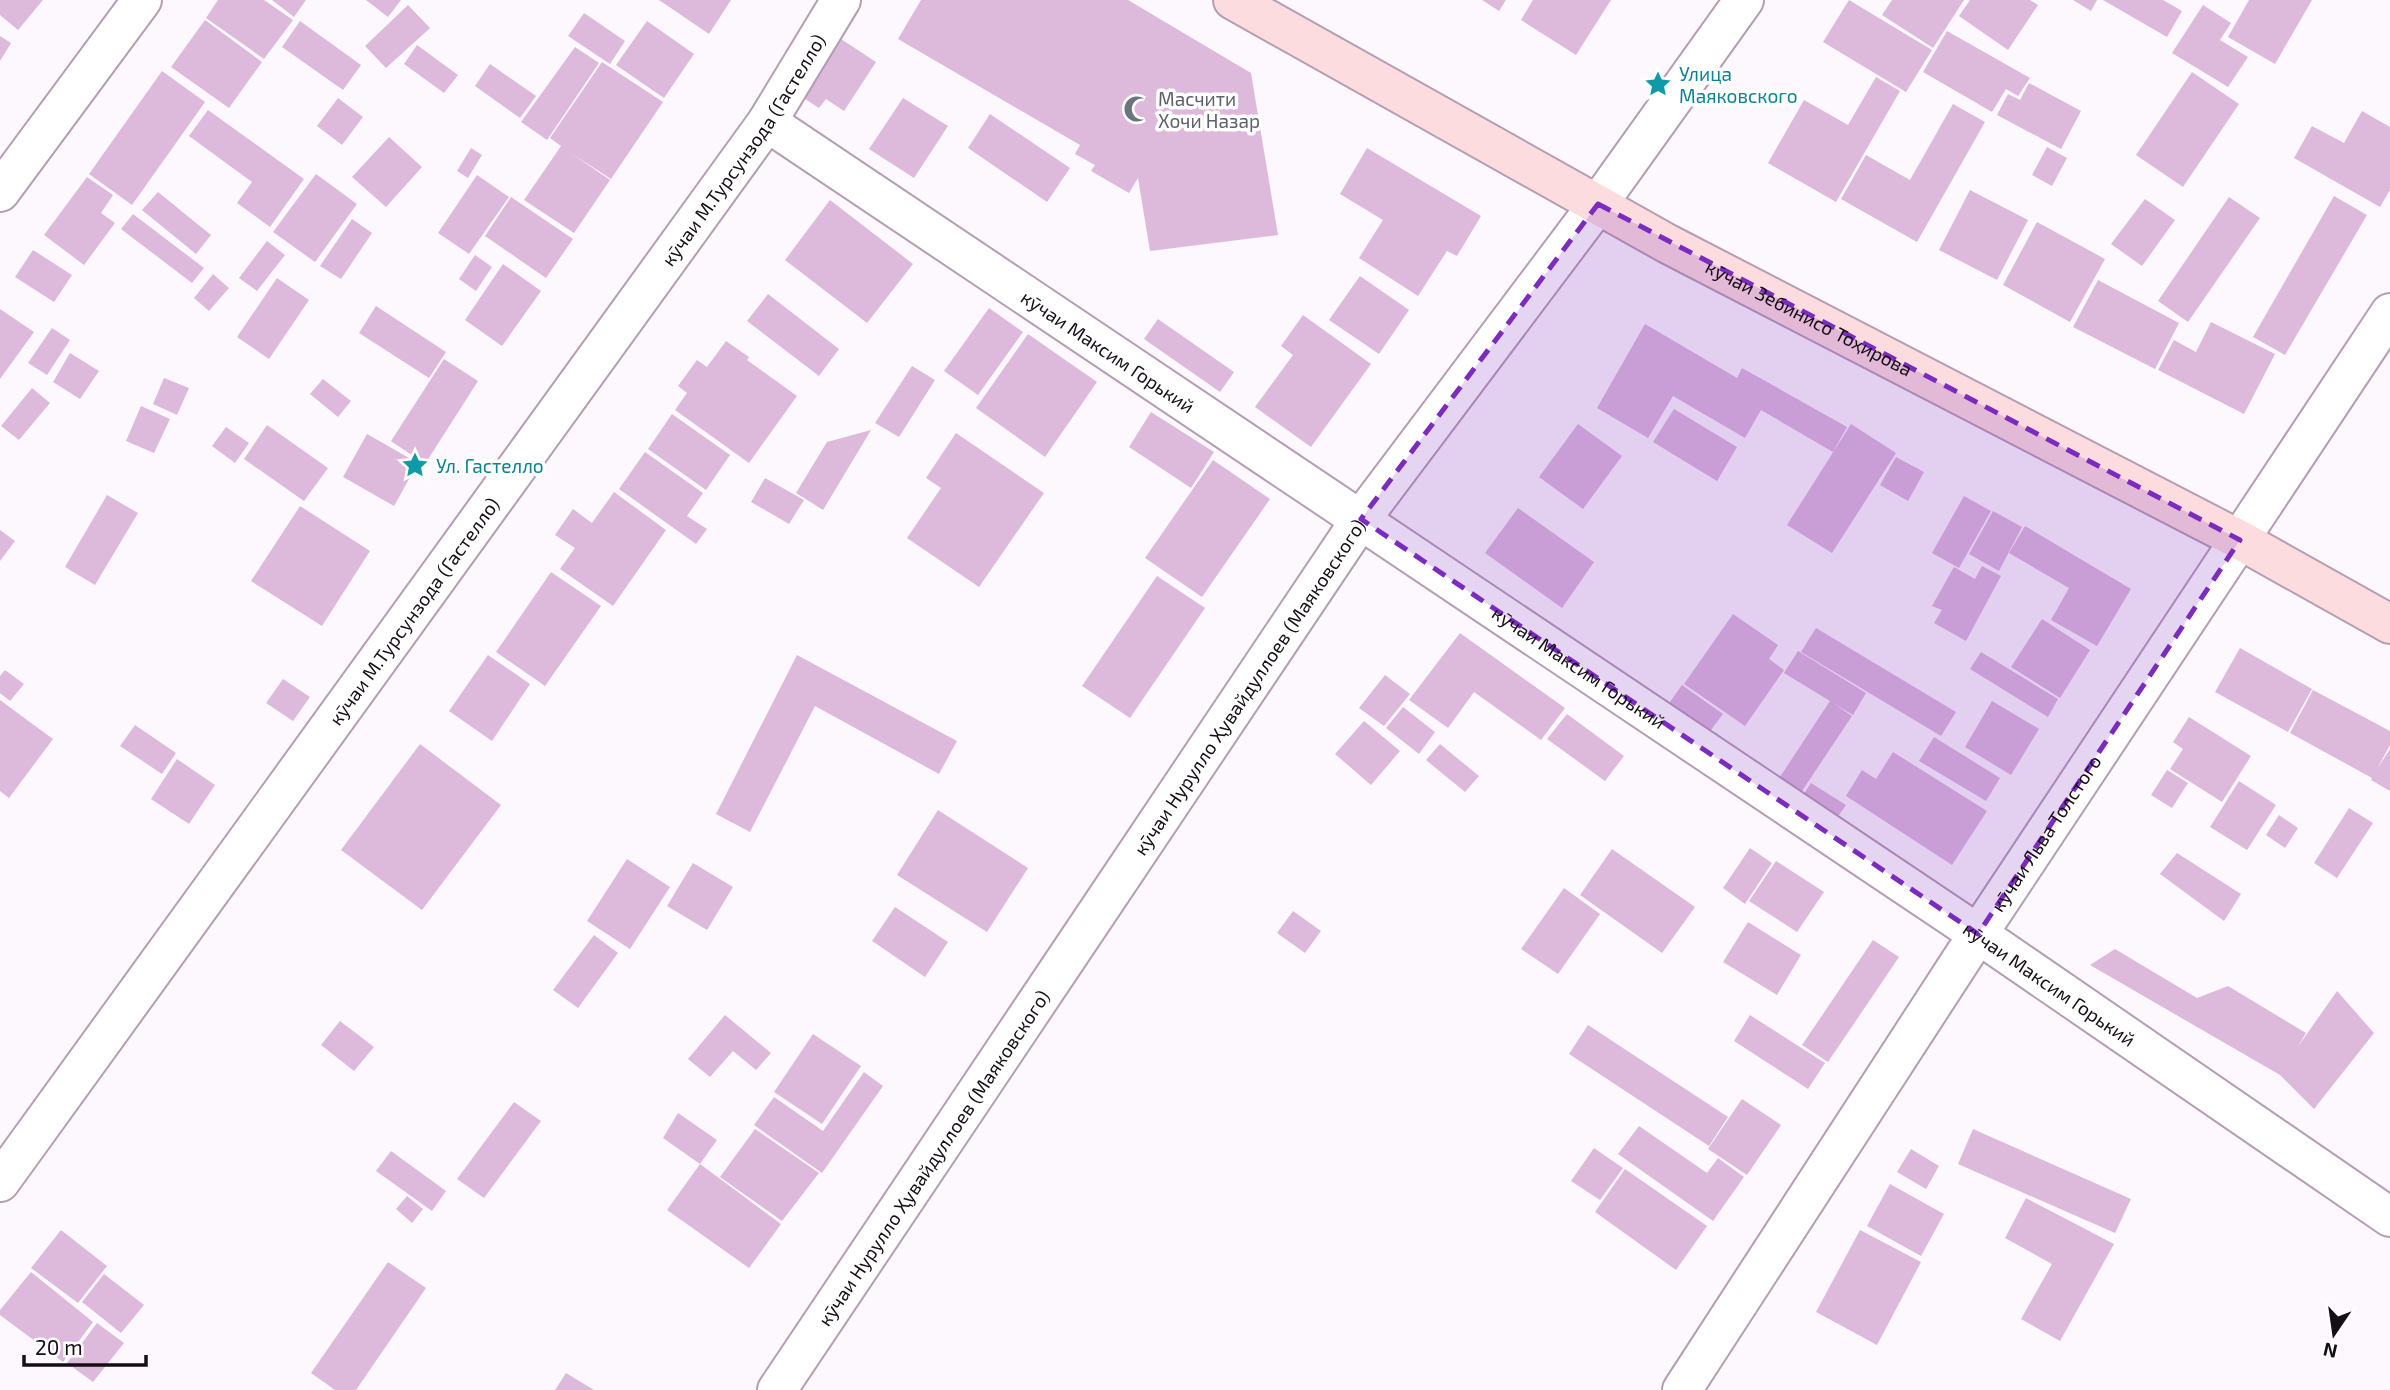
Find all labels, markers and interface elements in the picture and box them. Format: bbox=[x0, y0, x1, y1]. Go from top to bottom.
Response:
street label: кӯчаи М.Турсунзода (Гастелло) bbox=[656, 29, 829, 270]
place label: Улица Маяковского bbox=[1679, 62, 1798, 107]
place icon: Улица Маяковского bbox=[1643, 69, 1673, 99]
place label: Масчити Хочи Назар bbox=[1158, 87, 1260, 132]
mosque icon: Масчити Хочи Назар bbox=[1122, 94, 1152, 124]
street label: кӯчаи Зебинисо Тоҳирова bbox=[1702, 254, 1917, 380]
street label: кӯчаи Максим Горький bbox=[1017, 285, 1199, 417]
place icon: Ул. Гастелло bbox=[400, 450, 430, 480]
place label: Ул. Гастелло bbox=[436, 454, 544, 477]
street label: кӯчаи М.Турсунзода (Гастелло) bbox=[323, 493, 503, 729]
street label: кӯчаи Нурулло Ҳувайдуллоев (Маяковского) bbox=[1128, 514, 1370, 859]
street label: кӯчаи Максим Горький bbox=[1488, 600, 1670, 733]
street label: кӯчаи Льва Толстого bbox=[1985, 750, 2105, 915]
street label: кӯчаи Максим Горький bbox=[1959, 916, 2140, 1050]
street label: кӯчаи Нурулло Ҳувайдуллоев (Маяковского) bbox=[812, 985, 1054, 1330]
north arrow bbox=[2299, 1299, 2369, 1369]
scale bar bbox=[24, 1324, 147, 1368]
text: 20 m bbox=[35, 1334, 83, 1359]
text: N bbox=[2321, 1338, 2339, 1364]

